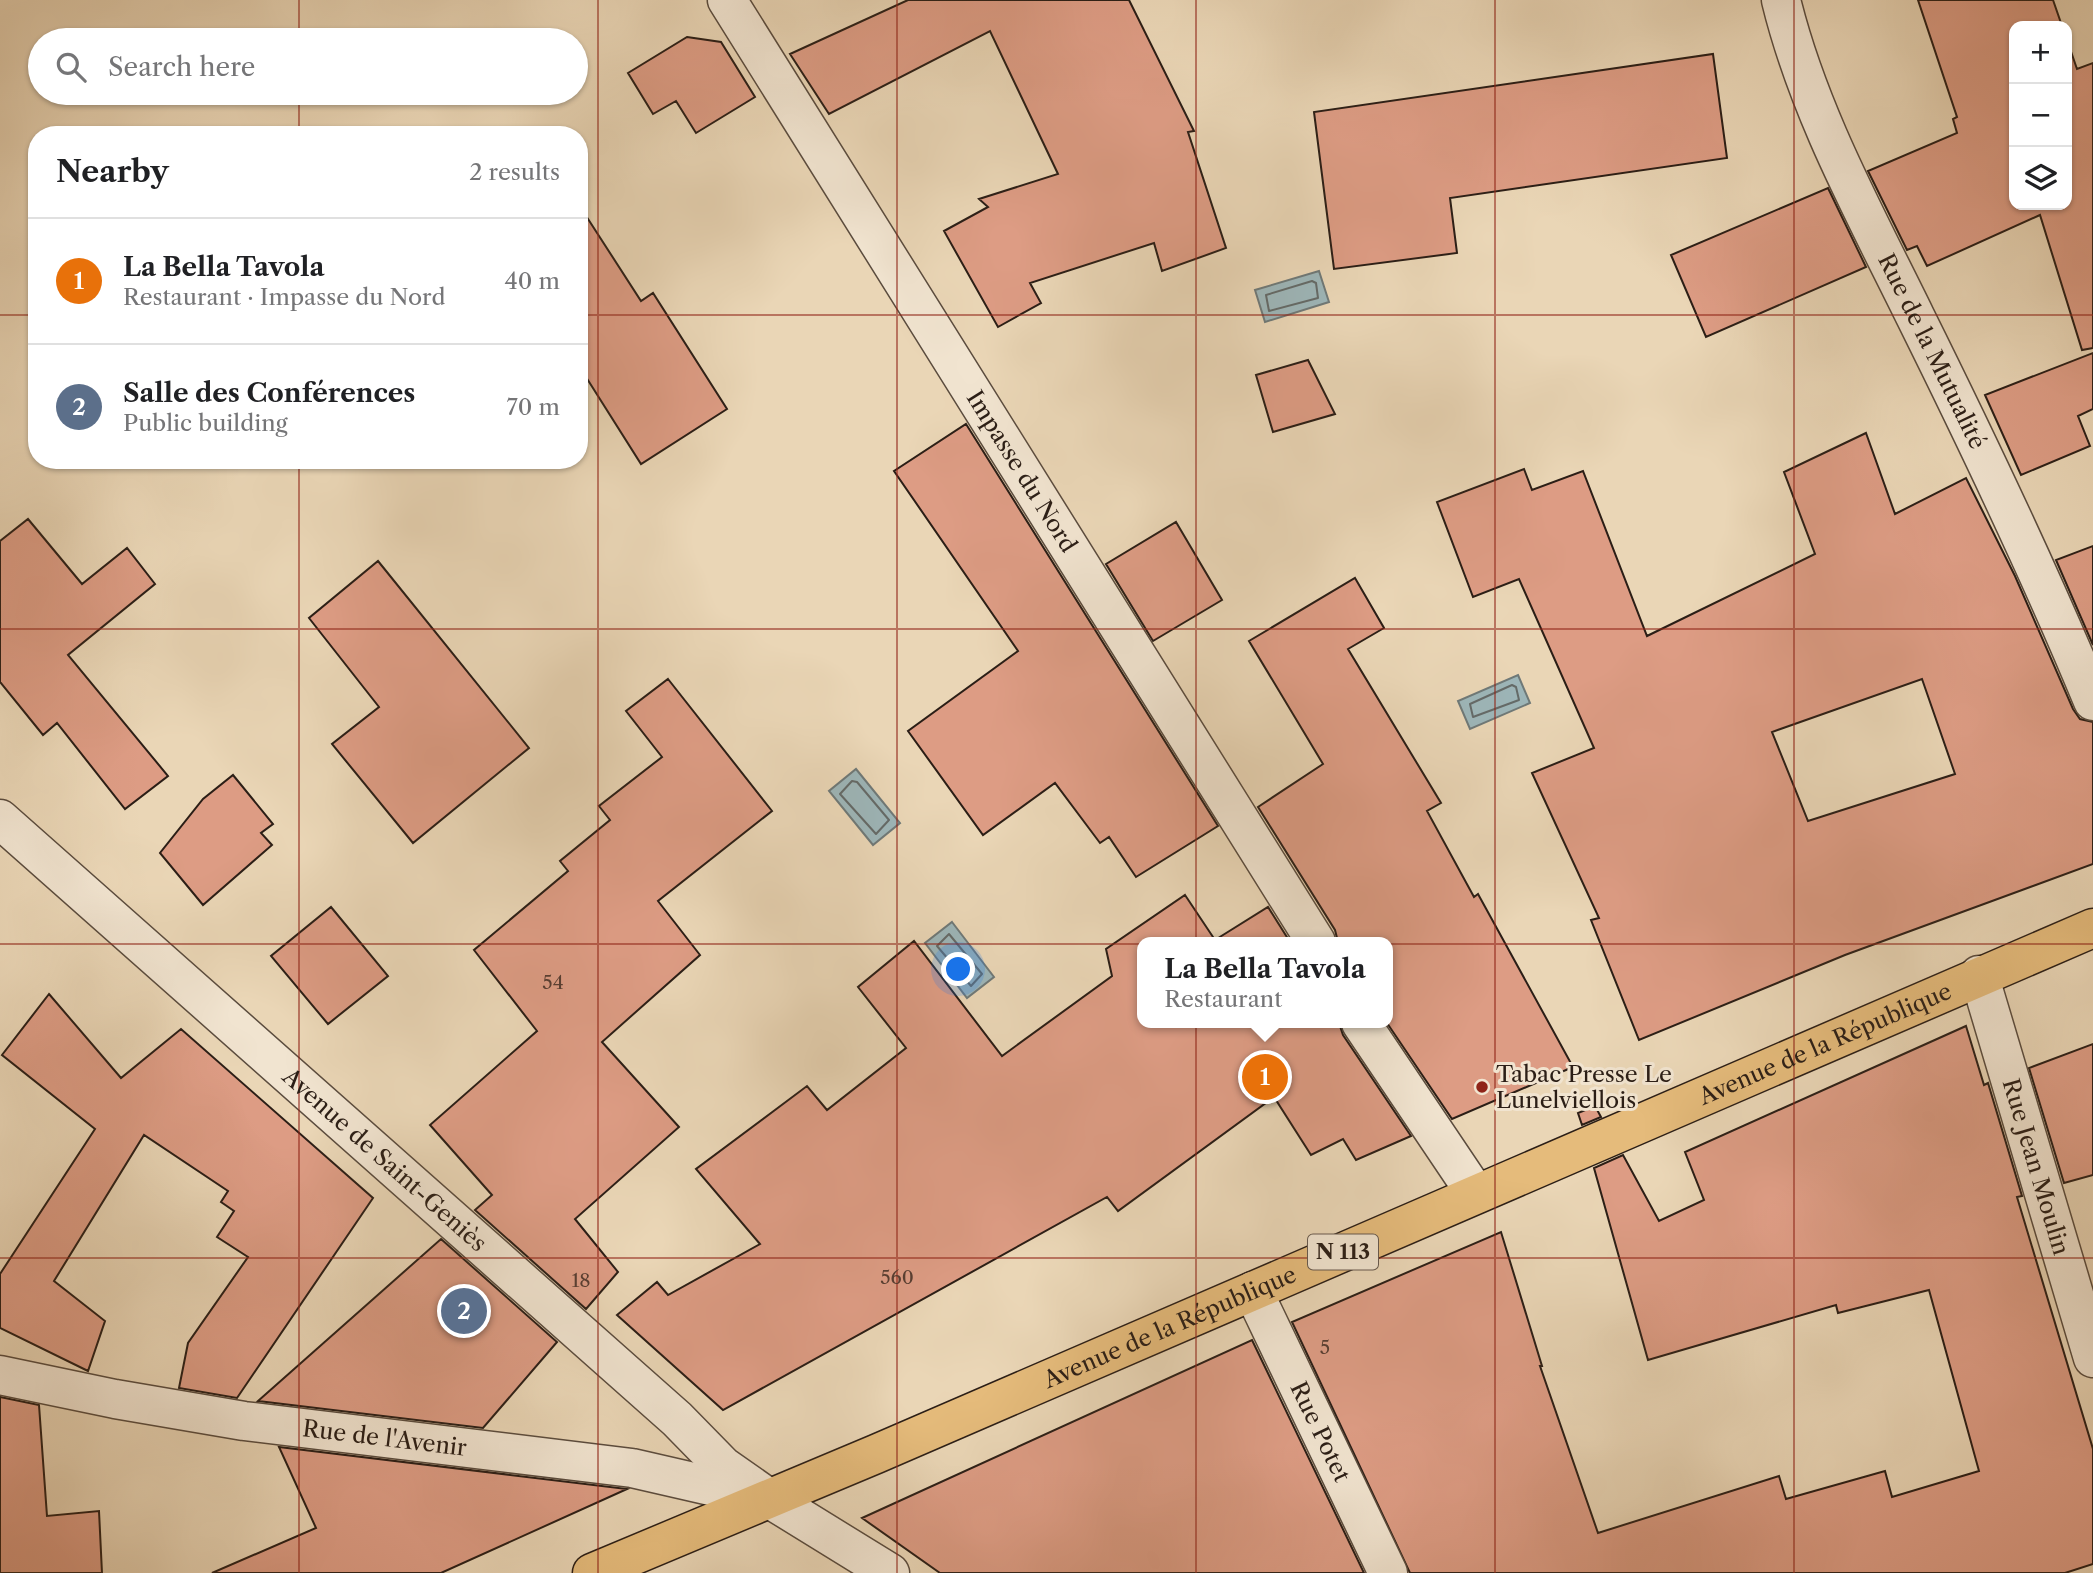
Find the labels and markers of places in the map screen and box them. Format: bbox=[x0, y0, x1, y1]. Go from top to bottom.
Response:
pin: 1 bbox=[1242, 1051, 1288, 1103]
place label: Tabac Presse Le Lunelviellois bbox=[1496, 1060, 1672, 1114]
marker: Tabac Presse Le Lunelviellois bbox=[1474, 1079, 1490, 1095]
pin: 2 bbox=[441, 1285, 487, 1337]

